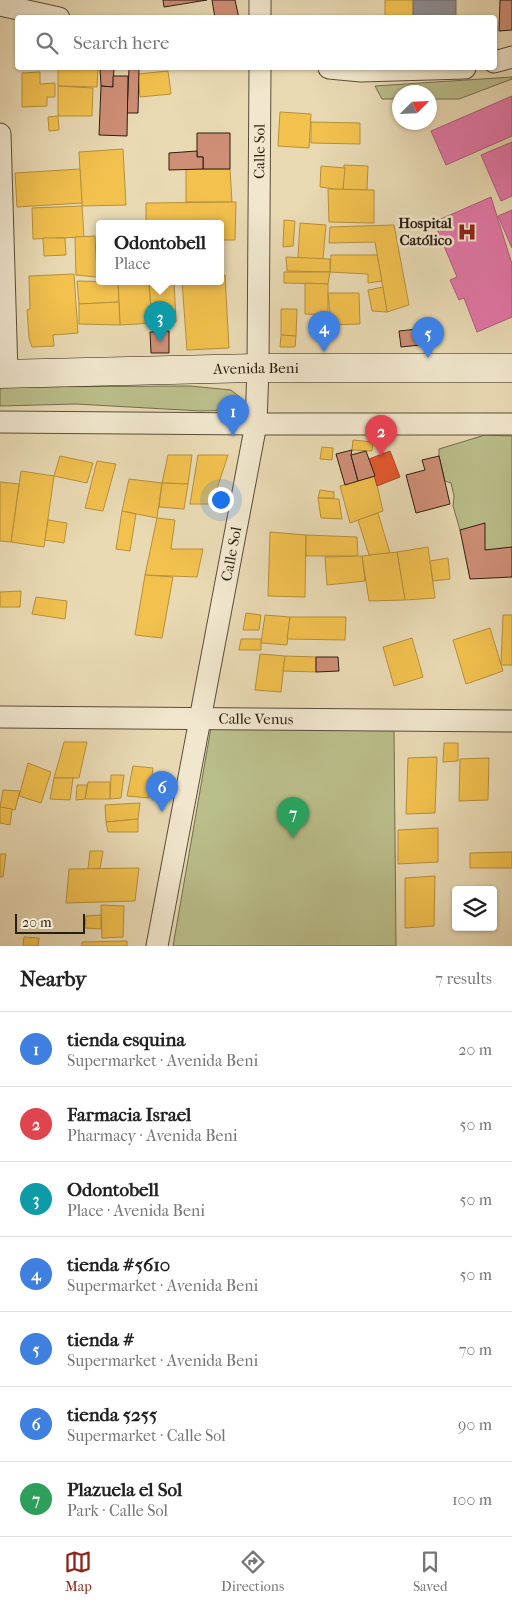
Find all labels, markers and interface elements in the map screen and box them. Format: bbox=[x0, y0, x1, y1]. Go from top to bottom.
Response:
search box bbox=[15, 15, 497, 70]
icon: search bbox=[33, 29, 61, 57]
text: Search here bbox=[73, 32, 169, 54]
north arrow bbox=[392, 85, 437, 130]
street label: Calle Sol bbox=[250, 124, 269, 179]
place label: Hospital Católico bbox=[398, 214, 453, 249]
popup bbox=[96, 220, 224, 285]
hospital icon: Hospital Católico bbox=[456, 221, 478, 243]
text: Odontobell bbox=[114, 232, 206, 254]
text: Place bbox=[114, 254, 150, 273]
pin: 3 bbox=[144, 301, 176, 342]
pin: 4 bbox=[308, 311, 340, 352]
pin: 5 bbox=[412, 317, 444, 358]
street label: Avenida Beni bbox=[212, 359, 299, 378]
pin: 1 bbox=[217, 395, 249, 436]
pin: 2 bbox=[365, 415, 397, 456]
your location bbox=[208, 487, 234, 513]
street label: Calle Sol bbox=[217, 525, 245, 583]
street label: Calle Venus bbox=[219, 710, 294, 728]
pin: 6 bbox=[146, 771, 178, 812]
pin: 7 bbox=[277, 797, 309, 838]
map controls bbox=[452, 886, 497, 931]
button: layers bbox=[452, 886, 497, 931]
scale bar bbox=[15, 911, 85, 934]
text: 20 m bbox=[22, 914, 52, 931]
text: Nearby bbox=[20, 967, 86, 991]
text: 7 results bbox=[435, 969, 492, 988]
text: tienda esquina bbox=[67, 1029, 185, 1051]
text: 1 bbox=[33, 1040, 39, 1059]
text: 20 m bbox=[458, 1040, 492, 1059]
text: Supermarket · Avenida Beni bbox=[67, 1051, 258, 1070]
text: Farmacia Israel bbox=[67, 1104, 191, 1126]
text: 2 bbox=[32, 1115, 40, 1134]
text: 50 m bbox=[460, 1115, 492, 1134]
text: Pharmacy · Avenida Beni bbox=[67, 1126, 238, 1145]
text: Odontobell bbox=[67, 1179, 159, 1201]
text: 3 bbox=[33, 1190, 39, 1209]
text: 50 m bbox=[460, 1190, 492, 1209]
text: Place · Avenida Beni bbox=[67, 1201, 205, 1220]
text: tienda #5610 bbox=[67, 1254, 170, 1276]
text: 4 bbox=[31, 1265, 41, 1284]
text: 50 m bbox=[460, 1265, 492, 1284]
text: Supermarket · Avenida Beni bbox=[67, 1276, 258, 1295]
text: tienda # bbox=[67, 1329, 135, 1351]
text: 5 bbox=[33, 1340, 39, 1359]
text: 70 m bbox=[459, 1340, 492, 1359]
text: Supermarket · Avenida Beni bbox=[67, 1351, 258, 1370]
text: tienda 5255 bbox=[67, 1404, 157, 1426]
text: 6 bbox=[32, 1415, 40, 1434]
text: 90 m bbox=[458, 1415, 492, 1434]
text: Supermarket · Calle Sol bbox=[67, 1426, 226, 1445]
text: Plazuela el Sol bbox=[67, 1479, 182, 1501]
text: 7 bbox=[32, 1490, 40, 1509]
text: 100 m bbox=[452, 1490, 492, 1509]
text: Park · Calle Sol bbox=[67, 1501, 168, 1520]
tab: Map bbox=[64, 1548, 92, 1595]
tab: Directions bbox=[221, 1548, 284, 1595]
tab: Saved bbox=[413, 1548, 448, 1595]

